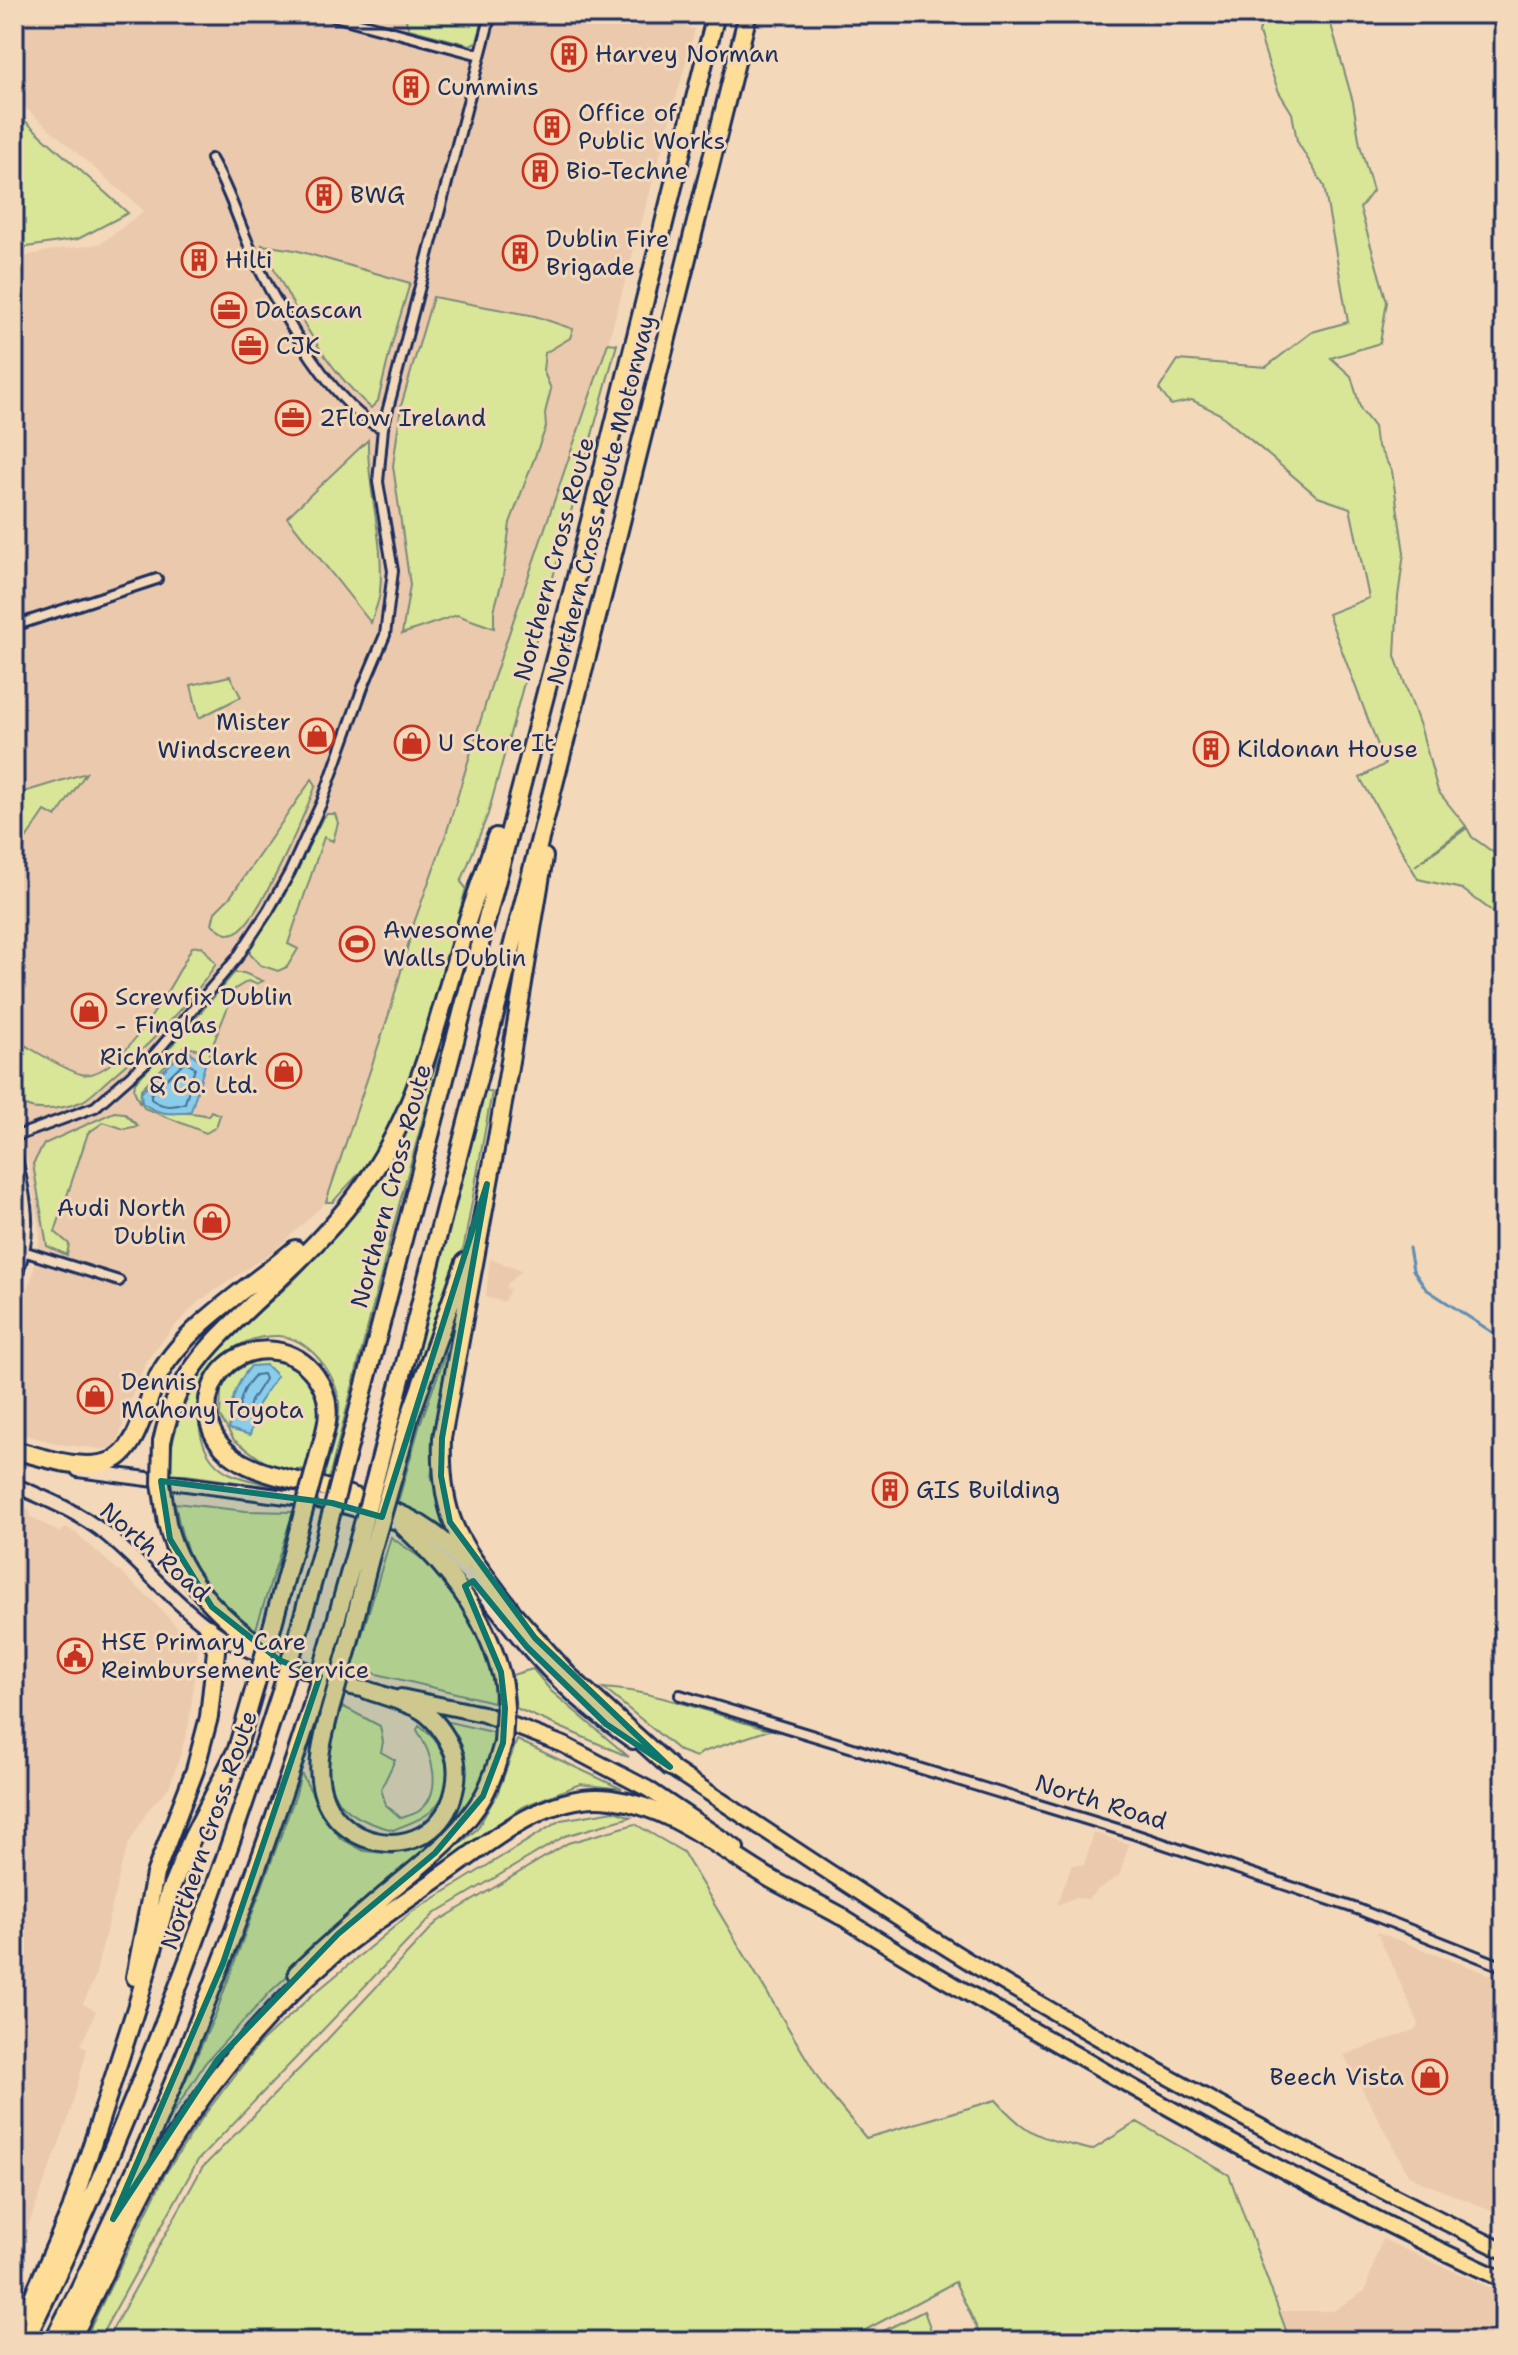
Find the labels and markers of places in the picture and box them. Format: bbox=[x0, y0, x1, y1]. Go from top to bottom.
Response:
building icon: Harvey Norman bbox=[550, 35, 588, 73]
place label: Harvey Norman bbox=[595, 38, 779, 70]
building icon: Cummins bbox=[392, 68, 430, 106]
place label: Cummins bbox=[437, 71, 539, 103]
place label: Office of Public Works bbox=[578, 97, 725, 157]
building icon: Office of Public Works bbox=[533, 108, 571, 146]
building icon: Bio-Techne bbox=[521, 152, 559, 190]
place label: Bio-Techne bbox=[566, 155, 688, 187]
building icon: BWG bbox=[305, 176, 343, 214]
place label: BWG bbox=[350, 179, 405, 211]
place label: Dublin Fire Brigade bbox=[546, 223, 669, 283]
building icon: Dublin Fire Brigade bbox=[501, 234, 539, 272]
building icon: Hilti bbox=[180, 241, 218, 279]
place label: Hilti bbox=[225, 244, 273, 276]
office icon: Datascan bbox=[210, 291, 248, 329]
place label: Datascan bbox=[255, 294, 363, 326]
office icon: CJK bbox=[231, 327, 269, 365]
place label: CJK bbox=[276, 330, 321, 362]
office icon: 2Flow Ireland bbox=[274, 399, 312, 437]
place label: 2Flow Ireland bbox=[319, 402, 486, 434]
place label: Mister Windscreen bbox=[157, 706, 291, 766]
shop icon: Mister Windscreen bbox=[298, 717, 336, 755]
shop icon: U Store It bbox=[393, 724, 431, 762]
place label: U Store It bbox=[438, 727, 555, 759]
building icon: Kildonan House bbox=[1192, 730, 1230, 768]
place label: Kildonan House bbox=[1237, 733, 1418, 765]
place label: Awesome Walls Dublin bbox=[383, 914, 526, 974]
sports icon: Awesome Walls Dublin bbox=[338, 925, 376, 963]
place label: Screwfix Dublin - Finglas bbox=[115, 981, 292, 1041]
shop icon: Screwfix Dublin - Finglas bbox=[70, 992, 108, 1030]
place label: Richard Clark & Co. Ltd. bbox=[100, 1041, 258, 1101]
shop icon: Richard Clark & Co. Ltd. bbox=[265, 1052, 303, 1090]
place label: Audi North Dublin bbox=[57, 1192, 186, 1252]
shop icon: Audi North Dublin bbox=[193, 1203, 231, 1241]
place label: Dennis Mahony Toyota bbox=[121, 1366, 304, 1426]
shop icon: Dennis Mahony Toyota bbox=[76, 1377, 114, 1415]
building icon: GIS Building bbox=[871, 1471, 909, 1509]
place label: GIS Building bbox=[916, 1474, 1060, 1506]
place label: HSE Primary Care Reimbursement Service bbox=[101, 1626, 369, 1686]
public building icon: HSE Primary Care Reimbursement Service bbox=[56, 1637, 94, 1675]
shop icon: Beech Vista bbox=[1411, 2058, 1449, 2096]
place label: Beech Vista bbox=[1270, 2061, 1404, 2093]

